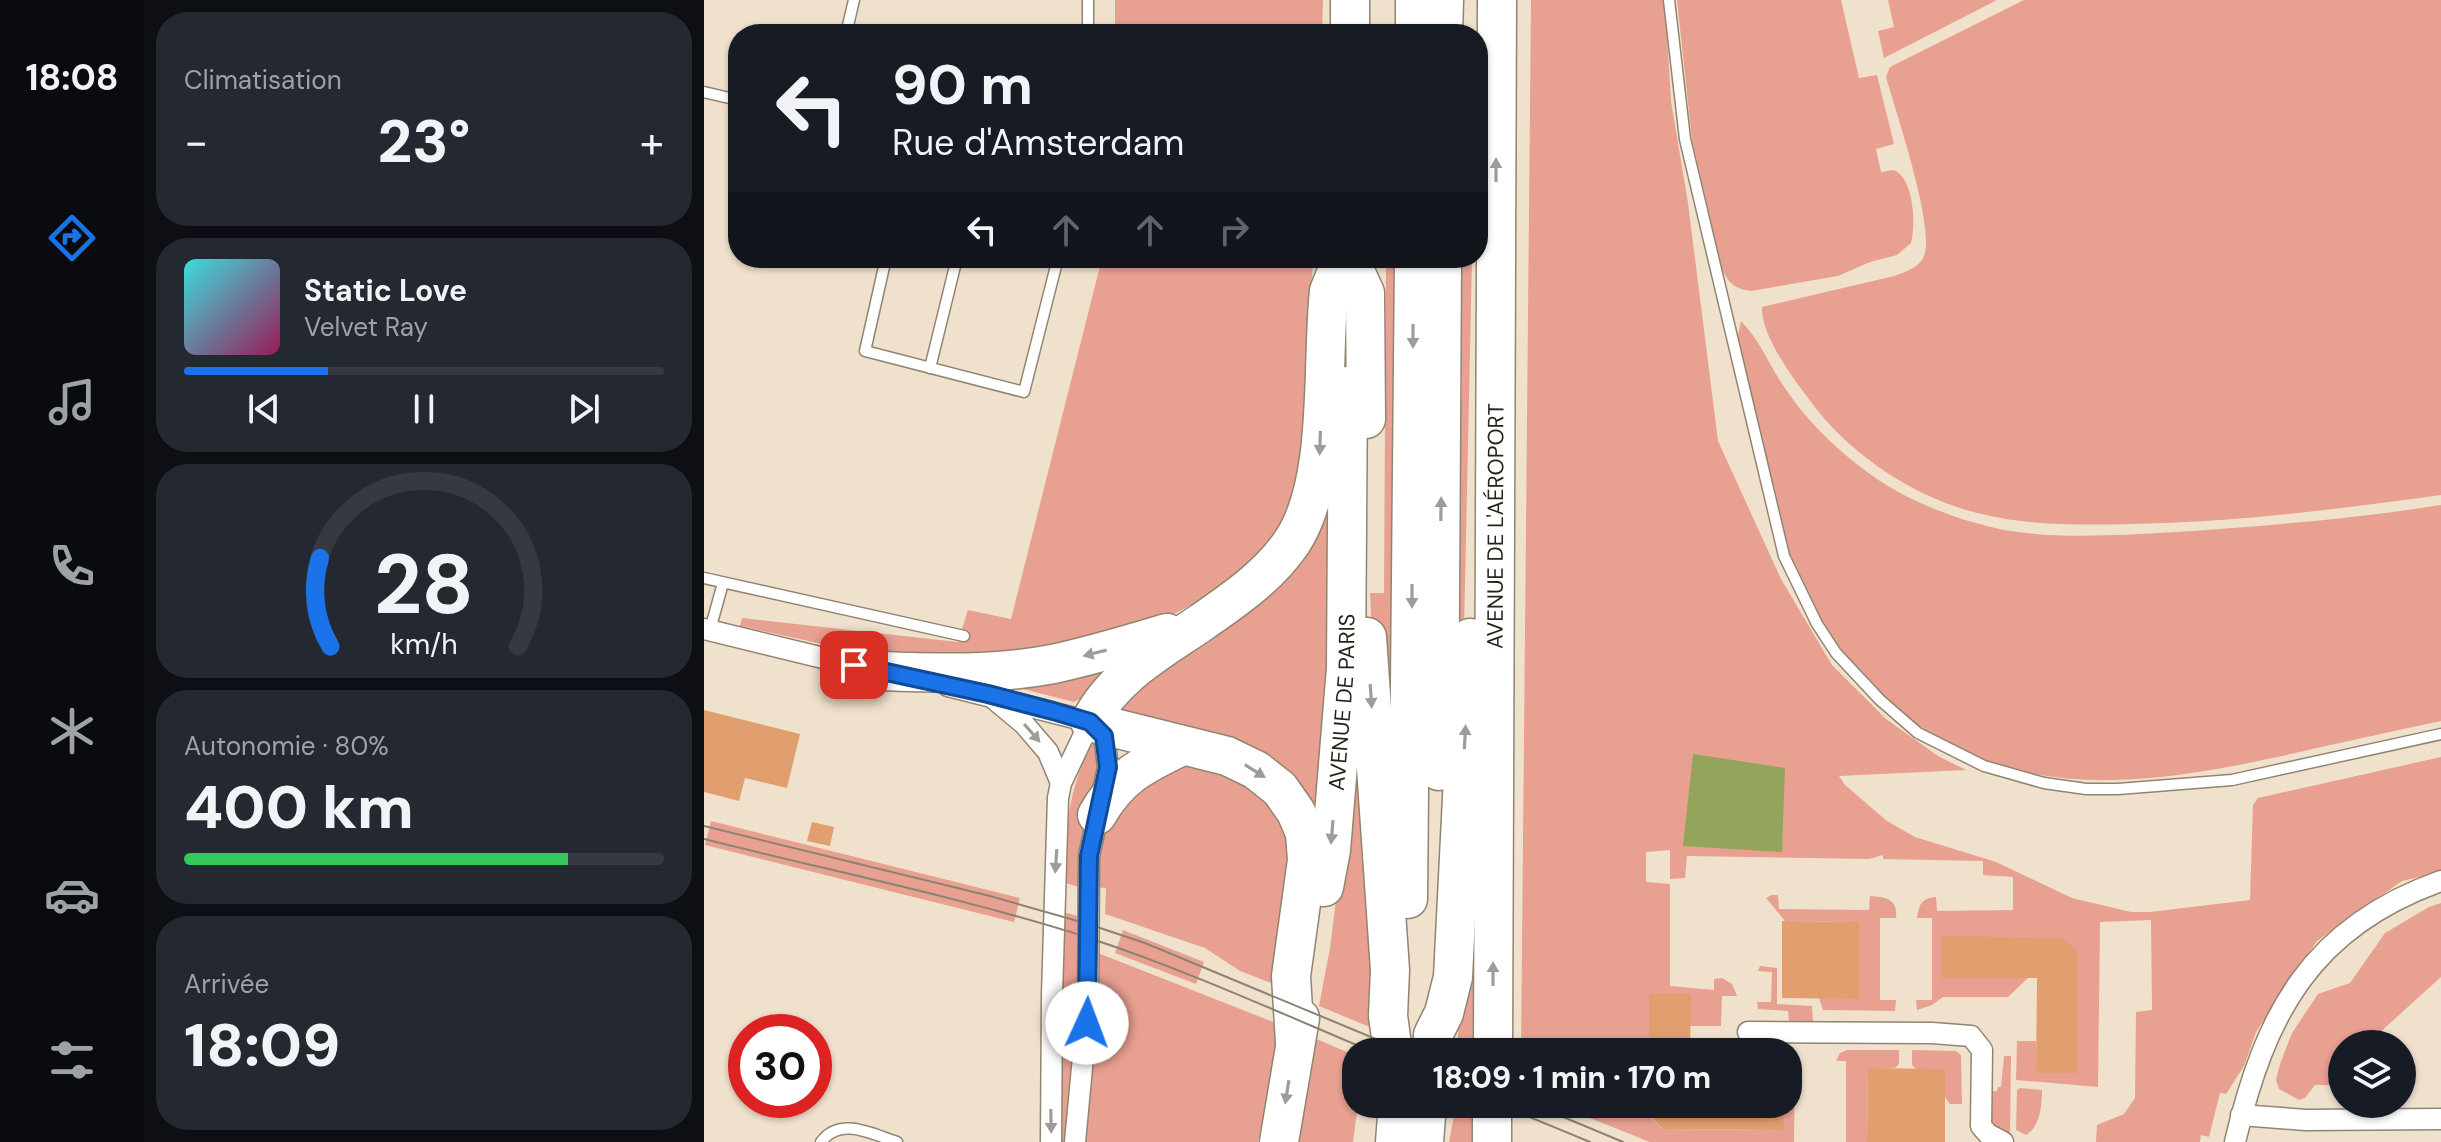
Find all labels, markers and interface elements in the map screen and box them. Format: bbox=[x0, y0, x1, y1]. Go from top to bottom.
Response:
text: 90 m bbox=[892, 48, 1033, 121]
text: 18:08 bbox=[25, 54, 119, 101]
icon: left bbox=[760, 56, 864, 160]
text: Climatisation bbox=[184, 63, 342, 97]
text: 23° bbox=[378, 102, 470, 181]
text: − bbox=[184, 113, 208, 171]
text: + bbox=[640, 113, 664, 171]
text: Rue d'Amsterdam bbox=[892, 119, 1184, 166]
one-way arrow bbox=[1490, 157, 1502, 182]
icon: left bbox=[960, 208, 1004, 252]
icon: ahead bbox=[1044, 208, 1088, 252]
icon: ahead bbox=[1128, 208, 1172, 252]
icon: right bbox=[1212, 208, 1256, 252]
icon: directions bbox=[44, 210, 100, 266]
text: Static Love bbox=[304, 271, 467, 310]
text: Velvet Ray bbox=[304, 310, 428, 344]
one-way arrow bbox=[1407, 324, 1420, 349]
icon: music bbox=[44, 374, 100, 430]
icon: previous bbox=[242, 387, 286, 431]
icon: pause bbox=[402, 387, 446, 431]
icon: next bbox=[562, 387, 606, 431]
street label: AVENUE DE L'AÉROPORT bbox=[1481, 403, 1510, 649]
one-way arrow bbox=[1314, 430, 1327, 456]
one-way arrow bbox=[1435, 496, 1447, 521]
text: 28 bbox=[374, 530, 474, 639]
icon: phone bbox=[44, 538, 100, 594]
one-way arrow bbox=[1405, 584, 1418, 609]
street label: AVENUE DE PARIS bbox=[1322, 613, 1361, 792]
text: km/h bbox=[390, 626, 458, 663]
pin bbox=[820, 631, 888, 699]
icon: arrive bbox=[832, 643, 876, 687]
one-way arrow bbox=[1082, 648, 1107, 660]
one-way arrow bbox=[1365, 684, 1378, 709]
icon: climate bbox=[44, 703, 100, 759]
one-way arrow bbox=[1023, 723, 1040, 743]
one-way arrow bbox=[1459, 724, 1472, 749]
text: Autonomie · 80% bbox=[184, 729, 389, 763]
one-way arrow bbox=[1244, 764, 1266, 778]
text: 400 km bbox=[184, 768, 414, 847]
one-way arrow bbox=[1325, 820, 1338, 845]
one-way arrow bbox=[1049, 849, 1062, 874]
icon: car bbox=[44, 867, 100, 923]
one-way arrow bbox=[1487, 961, 1499, 986]
text: Arrivée bbox=[184, 967, 269, 1001]
position arrow bbox=[1045, 981, 1129, 1065]
text: 18:09 bbox=[184, 1006, 340, 1085]
speed limit sign: 30 bbox=[728, 1014, 832, 1118]
map controls bbox=[2328, 1030, 2416, 1118]
button: layers bbox=[2328, 1030, 2416, 1118]
icon: filters bbox=[44, 1032, 100, 1088]
text: 18:09 · 1 min · 170 m bbox=[1433, 1058, 1711, 1097]
one-way arrow bbox=[1280, 1080, 1293, 1105]
one-way arrow bbox=[1045, 1109, 1057, 1134]

